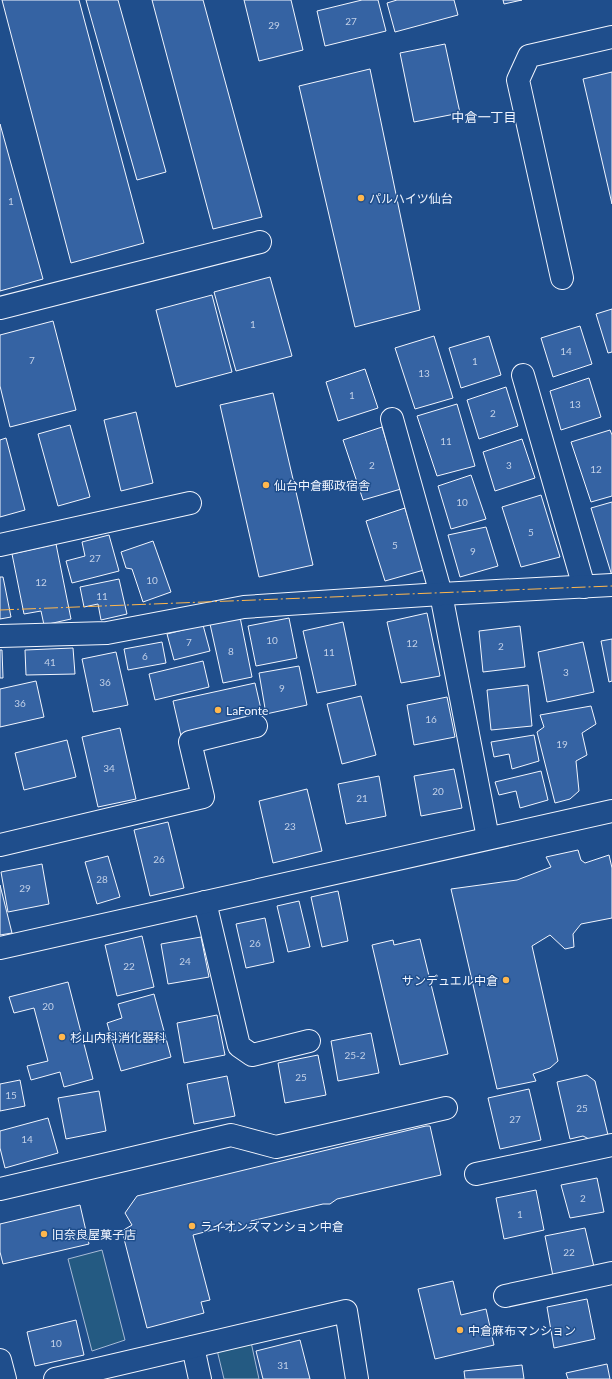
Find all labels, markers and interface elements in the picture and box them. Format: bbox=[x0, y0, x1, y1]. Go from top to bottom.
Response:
house number: 27 bbox=[345, 15, 357, 27]
house number: 29 bbox=[268, 19, 280, 31]
district label: 中倉一丁目 bbox=[451, 109, 517, 125]
place label: パルハイツ仙台 bbox=[369, 191, 453, 206]
marker: パルハイツ仙台 bbox=[356, 193, 366, 203]
house number: 1 bbox=[8, 195, 14, 207]
house number: 1 bbox=[250, 318, 256, 330]
house number: 14 bbox=[560, 345, 572, 357]
house number: 7 bbox=[29, 354, 35, 366]
house number: 1 bbox=[472, 355, 478, 367]
house number: 13 bbox=[418, 367, 430, 379]
house number: 1 bbox=[349, 389, 355, 401]
house number: 13 bbox=[569, 398, 581, 410]
house number: 2 bbox=[490, 407, 496, 419]
house number: 11 bbox=[440, 435, 452, 447]
house number: 2 bbox=[369, 459, 375, 471]
house number: 3 bbox=[506, 459, 512, 471]
house number: 12 bbox=[590, 463, 602, 475]
place label: 仙台中倉郵政宿舎 bbox=[274, 478, 370, 493]
marker: 仙台中倉郵政宿舎 bbox=[261, 480, 271, 490]
house number: 10 bbox=[456, 496, 468, 508]
house number: 5 bbox=[528, 526, 534, 538]
house number: 5 bbox=[392, 539, 398, 551]
house number: 9 bbox=[470, 545, 476, 557]
house number: 27 bbox=[89, 552, 101, 564]
house number: 10 bbox=[146, 574, 158, 586]
house number: 12 bbox=[35, 576, 47, 588]
house number: 11 bbox=[96, 590, 108, 602]
house number: 10 bbox=[266, 634, 278, 646]
house number: 7 bbox=[186, 636, 192, 648]
house number: 12 bbox=[406, 637, 418, 649]
house number: 2 bbox=[498, 640, 504, 652]
house number: 8 bbox=[228, 645, 234, 657]
house number: 11 bbox=[323, 646, 335, 658]
house number: 6 bbox=[142, 650, 148, 662]
house number: 41 bbox=[44, 656, 56, 668]
house number: 3 bbox=[563, 666, 569, 678]
house number: 36 bbox=[99, 676, 111, 688]
house number: 9 bbox=[279, 682, 285, 694]
house number: 36 bbox=[14, 697, 26, 709]
place label: LaFonte bbox=[226, 703, 268, 718]
marker: LaFonte bbox=[213, 705, 223, 715]
house number: 16 bbox=[425, 713, 437, 725]
house number: 19 bbox=[556, 738, 568, 750]
house number: 34 bbox=[103, 762, 115, 774]
house number: 20 bbox=[432, 785, 444, 797]
house number: 21 bbox=[356, 792, 368, 804]
house number: 23 bbox=[284, 820, 296, 832]
house number: 26 bbox=[153, 853, 165, 865]
house number: 28 bbox=[96, 873, 108, 885]
house number: 29 bbox=[19, 882, 31, 894]
house number: 26 bbox=[249, 937, 261, 949]
house number: 24 bbox=[179, 955, 191, 967]
house number: 22 bbox=[123, 960, 135, 972]
place label: サンデュエル中倉 bbox=[402, 973, 498, 988]
marker: サンデュエル中倉 bbox=[501, 975, 511, 985]
house number: 20 bbox=[42, 1000, 54, 1012]
place label: 杉山内科消化器科 bbox=[70, 1030, 166, 1045]
marker: 杉山内科消化器科 bbox=[57, 1032, 67, 1042]
house number: 25-2 bbox=[344, 1049, 366, 1061]
house number: 25 bbox=[295, 1071, 307, 1083]
house number: 15 bbox=[5, 1089, 17, 1101]
house number: 25 bbox=[576, 1102, 588, 1114]
house number: 27 bbox=[509, 1113, 521, 1125]
house number: 14 bbox=[21, 1133, 33, 1145]
house number: 2 bbox=[580, 1192, 586, 1204]
house number: 1 bbox=[517, 1208, 523, 1220]
place label: ライオンズマンション中倉 bbox=[200, 1219, 344, 1234]
marker: ライオンズマンション中倉 bbox=[187, 1221, 197, 1231]
place label: 旧奈良屋菓子店 bbox=[52, 1227, 136, 1242]
marker: 旧奈良屋菓子店 bbox=[39, 1229, 49, 1239]
house number: 22 bbox=[563, 1246, 575, 1258]
place label: 中倉麻布マンション bbox=[468, 1323, 576, 1338]
marker: 中倉麻布マンション bbox=[455, 1325, 465, 1335]
house number: 10 bbox=[50, 1337, 62, 1349]
house number: 31 bbox=[277, 1359, 289, 1371]

